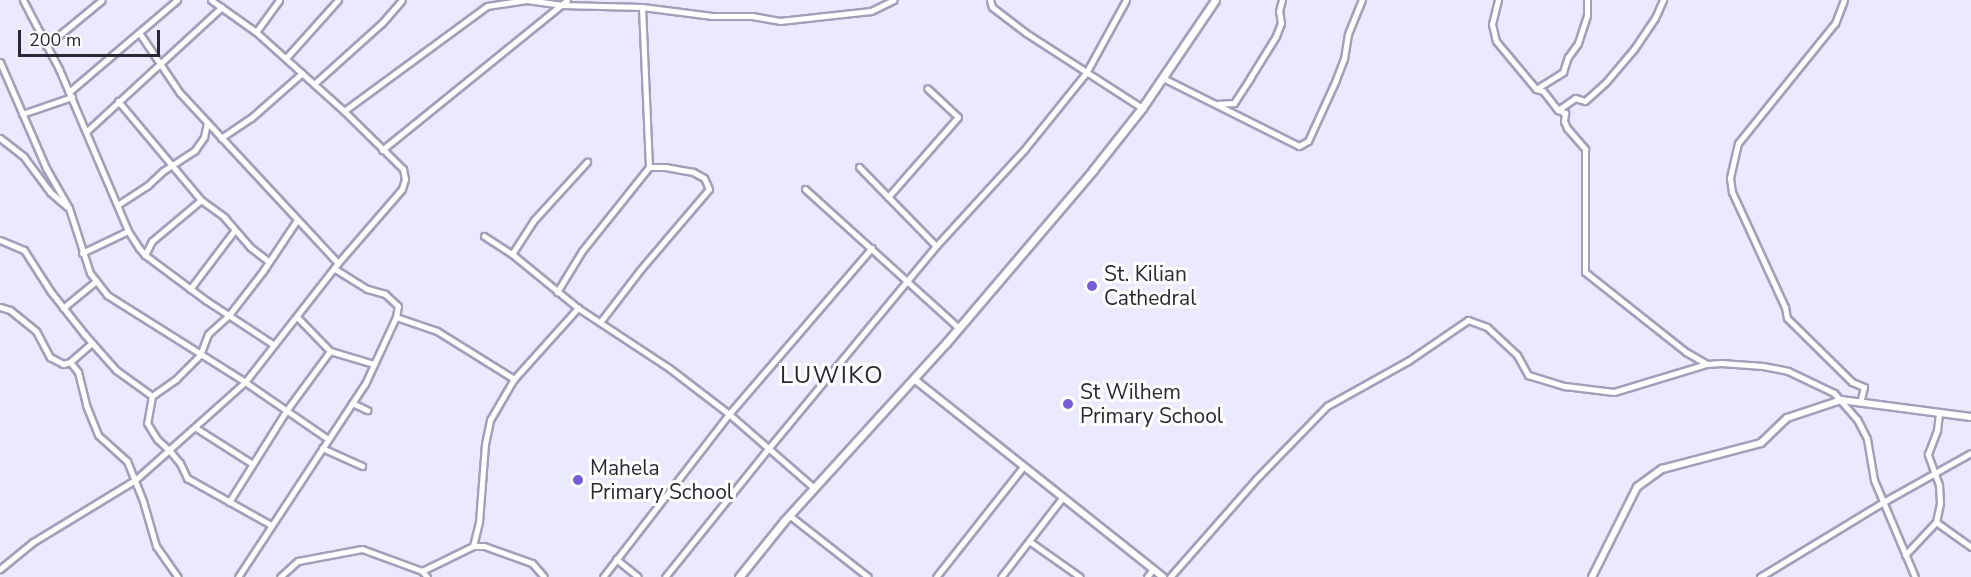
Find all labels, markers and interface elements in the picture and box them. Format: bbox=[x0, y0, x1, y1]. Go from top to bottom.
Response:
scale bar bbox=[21, 18, 164, 56]
text: 200 m bbox=[29, 28, 81, 52]
place label: St. Kilian Cathedral bbox=[1104, 261, 1196, 311]
marker: St. Kilian Cathedral bbox=[1085, 279, 1099, 293]
district label: LUWIKO bbox=[780, 362, 884, 390]
place label: St Wilhem Primary School bbox=[1080, 379, 1223, 429]
marker: St Wilhem Primary School bbox=[1061, 397, 1075, 411]
place label: Mahela Primary School bbox=[590, 455, 733, 505]
marker: Mahela Primary School bbox=[571, 473, 585, 487]

